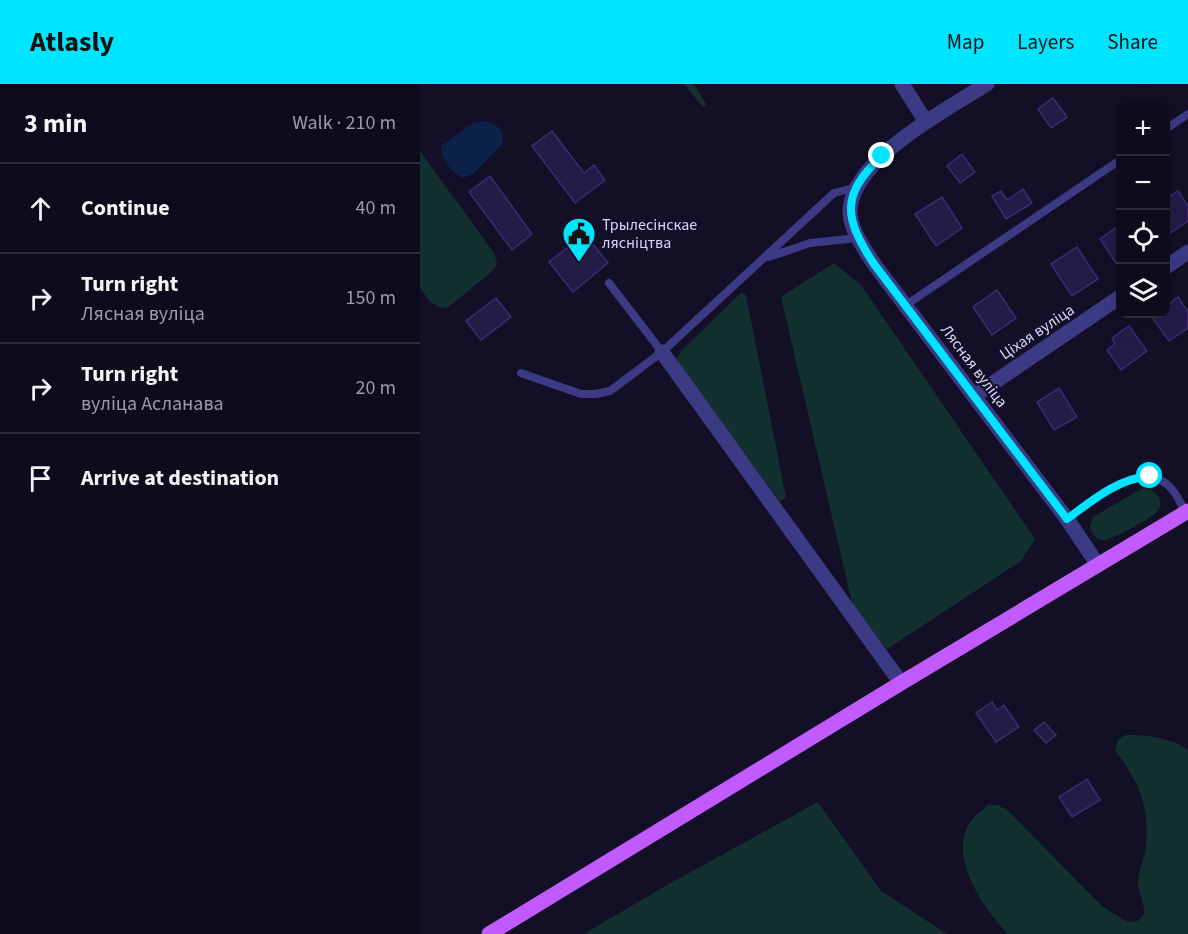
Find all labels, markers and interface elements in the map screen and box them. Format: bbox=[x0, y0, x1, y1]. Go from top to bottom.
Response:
text: Atlasly bbox=[30, 22, 114, 62]
text: Map bbox=[947, 27, 984, 57]
text: Layers bbox=[1017, 27, 1074, 57]
text: Share bbox=[1107, 27, 1158, 57]
map controls bbox=[1116, 102, 1170, 318]
button: + bbox=[1116, 102, 1170, 156]
text: 3 min bbox=[24, 105, 87, 142]
text: Walk · 210 m bbox=[292, 109, 396, 137]
route end bbox=[868, 142, 894, 168]
button: − bbox=[1116, 156, 1170, 210]
icon: ahead bbox=[24, 192, 57, 225]
text: Continue bbox=[81, 192, 170, 224]
text: 40 m bbox=[356, 194, 396, 222]
button: locate bbox=[1116, 210, 1170, 264]
place label: Трылесінскае лясніцтва bbox=[602, 214, 697, 254]
public building icon: Трылесінскае лясніцтва bbox=[561, 216, 597, 263]
button: layers bbox=[1116, 264, 1170, 318]
text: Turn right bbox=[81, 268, 178, 300]
icon: right bbox=[24, 282, 57, 315]
text: 150 m bbox=[346, 284, 396, 312]
street label: Ціхая вуліца bbox=[995, 299, 1079, 365]
text: Лясная вуліца bbox=[81, 300, 205, 328]
street label: Лясная вуліца bbox=[935, 320, 1013, 412]
text: Turn right bbox=[81, 358, 178, 390]
icon: right bbox=[24, 372, 57, 405]
text: 20 m bbox=[356, 374, 396, 402]
text: вуліца Асланава bbox=[81, 390, 224, 418]
icon: arrive bbox=[24, 462, 57, 495]
text: Arrive at destination bbox=[81, 462, 279, 494]
route start bbox=[1136, 462, 1162, 488]

